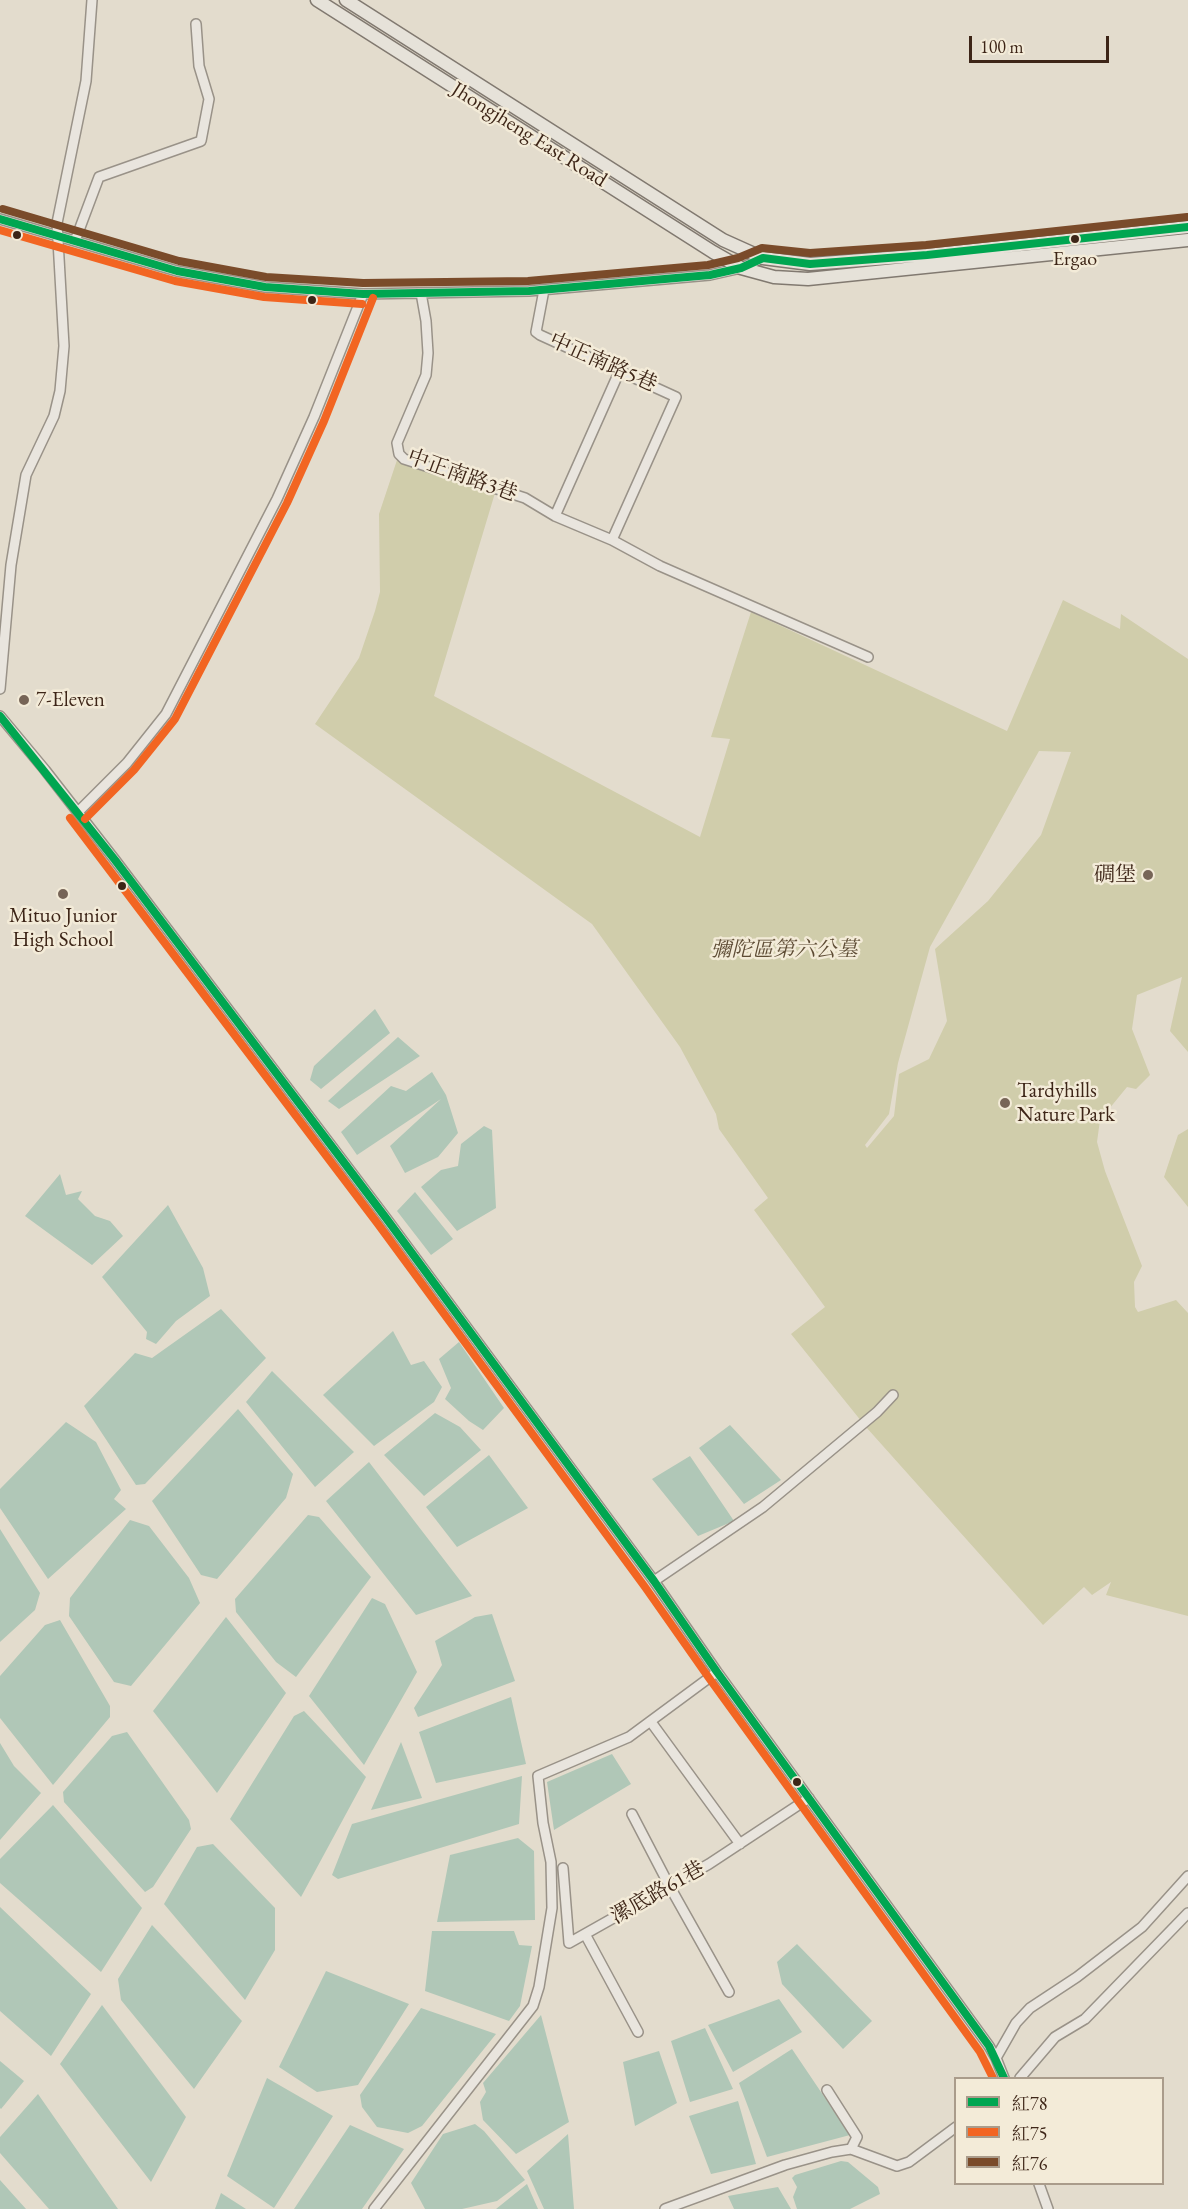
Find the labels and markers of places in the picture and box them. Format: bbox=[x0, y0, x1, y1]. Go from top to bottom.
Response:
unlabelled marker bbox=[11, 229, 23, 241]
marker: Ergao bbox=[1069, 233, 1081, 245]
place label: Ergao bbox=[1053, 248, 1097, 272]
unlabelled marker bbox=[306, 294, 318, 306]
place label: 7-Eleven bbox=[36, 687, 105, 713]
marker: 7-Eleven bbox=[17, 693, 31, 707]
place label: 碉堡 bbox=[1094, 862, 1136, 888]
marker: 碉堡 bbox=[1141, 868, 1155, 882]
unlabelled marker bbox=[116, 880, 128, 892]
marker: Mituo Junior High School bbox=[56, 887, 70, 901]
place label: Mituo Junior High School bbox=[9, 903, 117, 953]
place label: Tardyhills Nature Park bbox=[1017, 1078, 1115, 1128]
marker: Tardyhills Nature Park bbox=[998, 1096, 1012, 1110]
unlabelled marker bbox=[791, 1776, 803, 1788]

